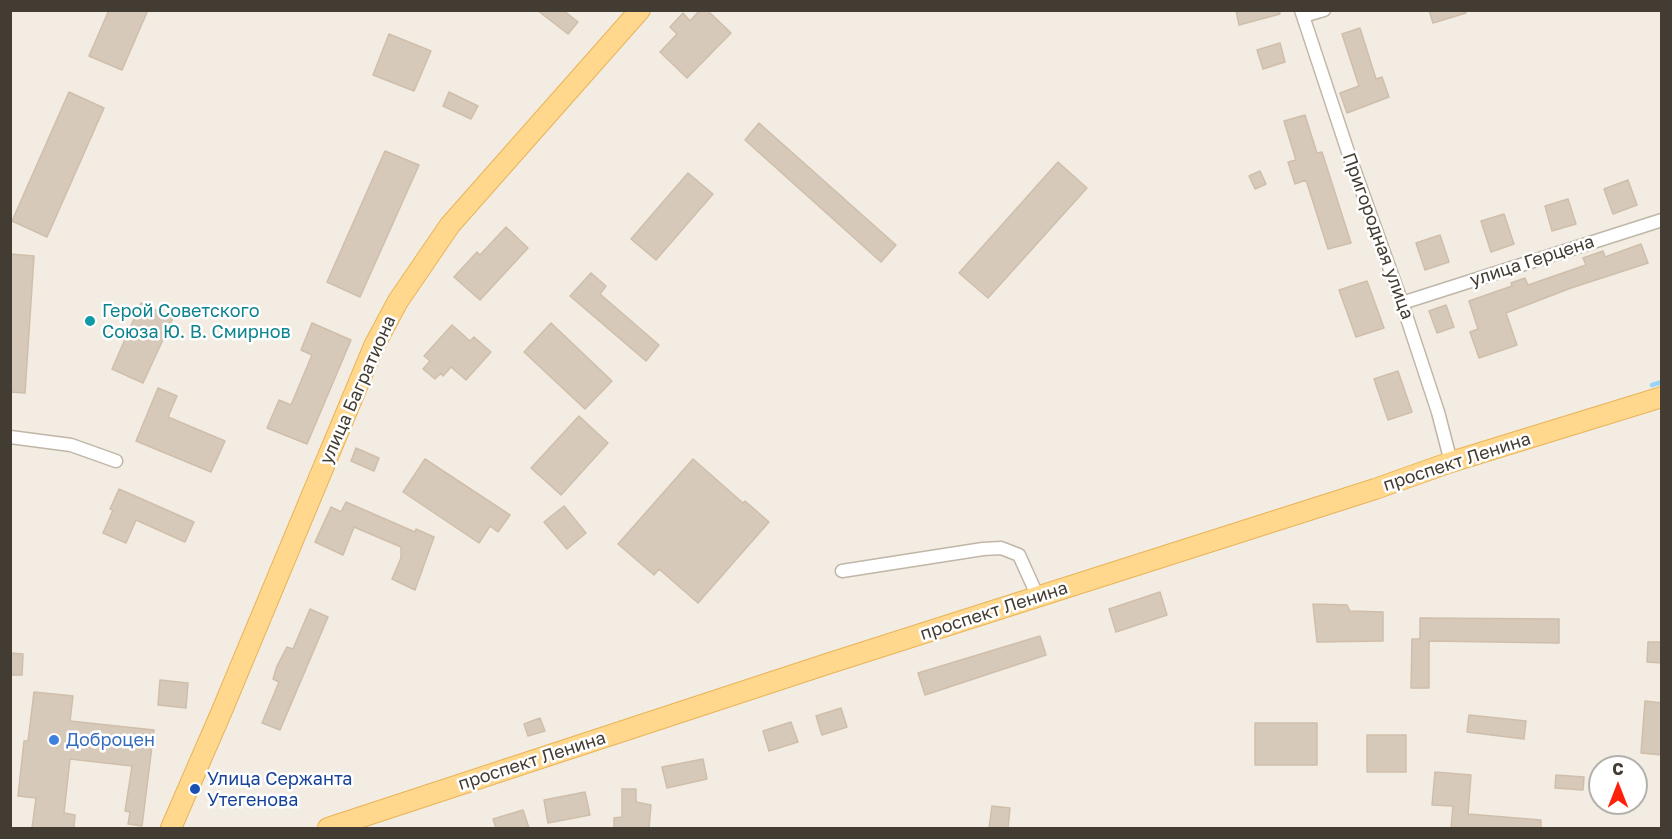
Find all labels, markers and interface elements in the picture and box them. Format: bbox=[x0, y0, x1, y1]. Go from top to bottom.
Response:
street label: Пригородная улица bbox=[1338, 150, 1418, 322]
street label: улица Герцена bbox=[1467, 231, 1597, 291]
place label: Герой Советского Союза Ю. В. Смирнов bbox=[102, 300, 291, 342]
street label: улица Багратиона bbox=[315, 312, 401, 468]
marker: Герой Советского Союза Ю. В. Смирнов bbox=[83, 314, 97, 328]
street label: проспект Ленина bbox=[1381, 428, 1533, 496]
street label: проспект Ленина bbox=[918, 577, 1070, 645]
street label: проспект Ленина bbox=[456, 727, 608, 795]
place label: Доброцен bbox=[66, 729, 155, 751]
marker: Доброцен bbox=[47, 733, 61, 747]
north arrow bbox=[1588, 755, 1648, 815]
text: С bbox=[1612, 759, 1624, 779]
place label: Улица Сержанта Утегенова bbox=[207, 768, 353, 810]
marker: Улица Сержанта Утегенова bbox=[188, 782, 202, 796]

